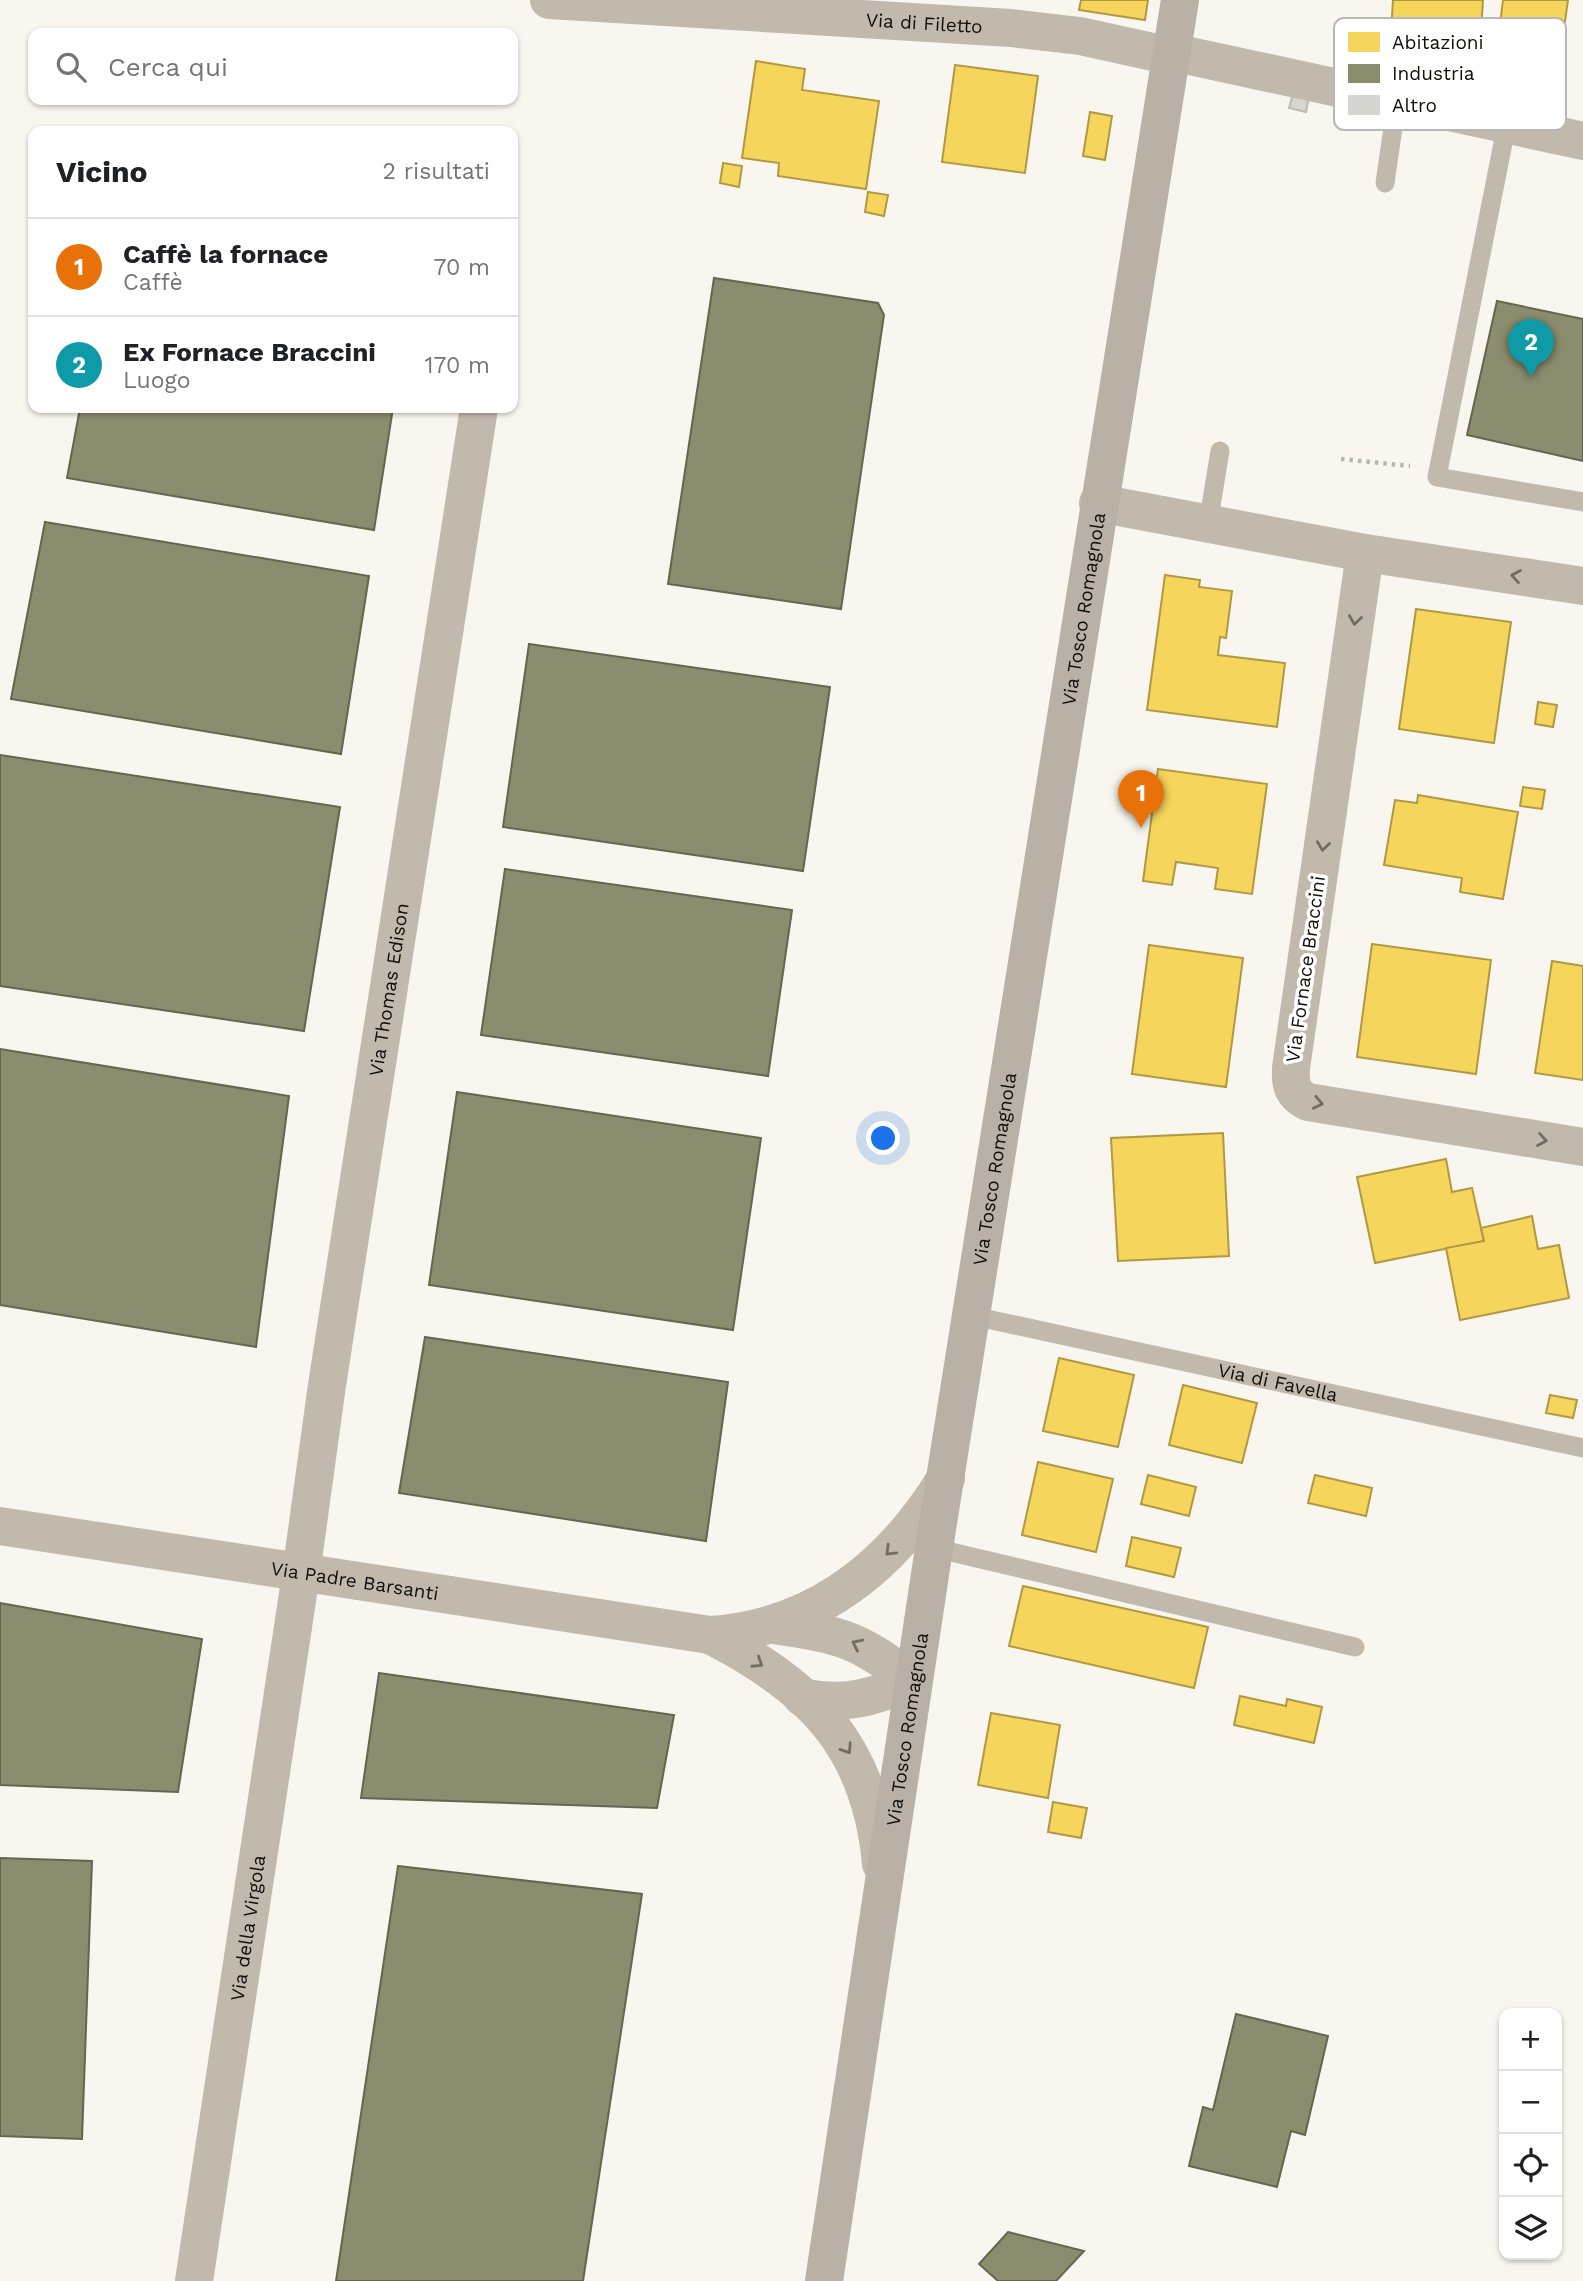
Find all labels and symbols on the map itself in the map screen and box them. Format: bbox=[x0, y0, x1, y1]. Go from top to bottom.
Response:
street label: Via di Filetto bbox=[865, 8, 983, 38]
legend bbox=[1334, 18, 1566, 130]
text: Abitazioni bbox=[1392, 31, 1484, 54]
text: Industria bbox=[1392, 62, 1475, 85]
text: Altro bbox=[1392, 94, 1437, 117]
pin: 2 bbox=[1508, 319, 1554, 377]
street label: Via Tosco Romagnola bbox=[1057, 511, 1110, 707]
one-way arrow bbox=[1510, 568, 1521, 583]
one-way arrow bbox=[1348, 615, 1363, 626]
pin: 1 bbox=[1118, 770, 1164, 828]
one-way arrow bbox=[1316, 840, 1331, 852]
street label: Via Fornace Braccini bbox=[1281, 874, 1330, 1064]
street label: Via Thomas Edison bbox=[364, 901, 414, 1078]
street label: Via Tosco Romagnola bbox=[968, 1070, 1021, 1267]
one-way arrow bbox=[1312, 1095, 1324, 1109]
your location bbox=[866, 1121, 900, 1155]
one-way arrow bbox=[1536, 1132, 1548, 1147]
street label: Via di Favella bbox=[1216, 1358, 1340, 1407]
one-way arrow bbox=[886, 1543, 898, 1555]
street label: Via Padre Barsanti bbox=[269, 1557, 440, 1605]
street label: Via Tosco Romagnola bbox=[881, 1631, 933, 1828]
one-way arrow bbox=[852, 1638, 864, 1652]
one-way arrow bbox=[750, 1654, 763, 1667]
one-way arrow bbox=[839, 1741, 852, 1754]
street label: Via della Virgola bbox=[225, 1853, 270, 2003]

